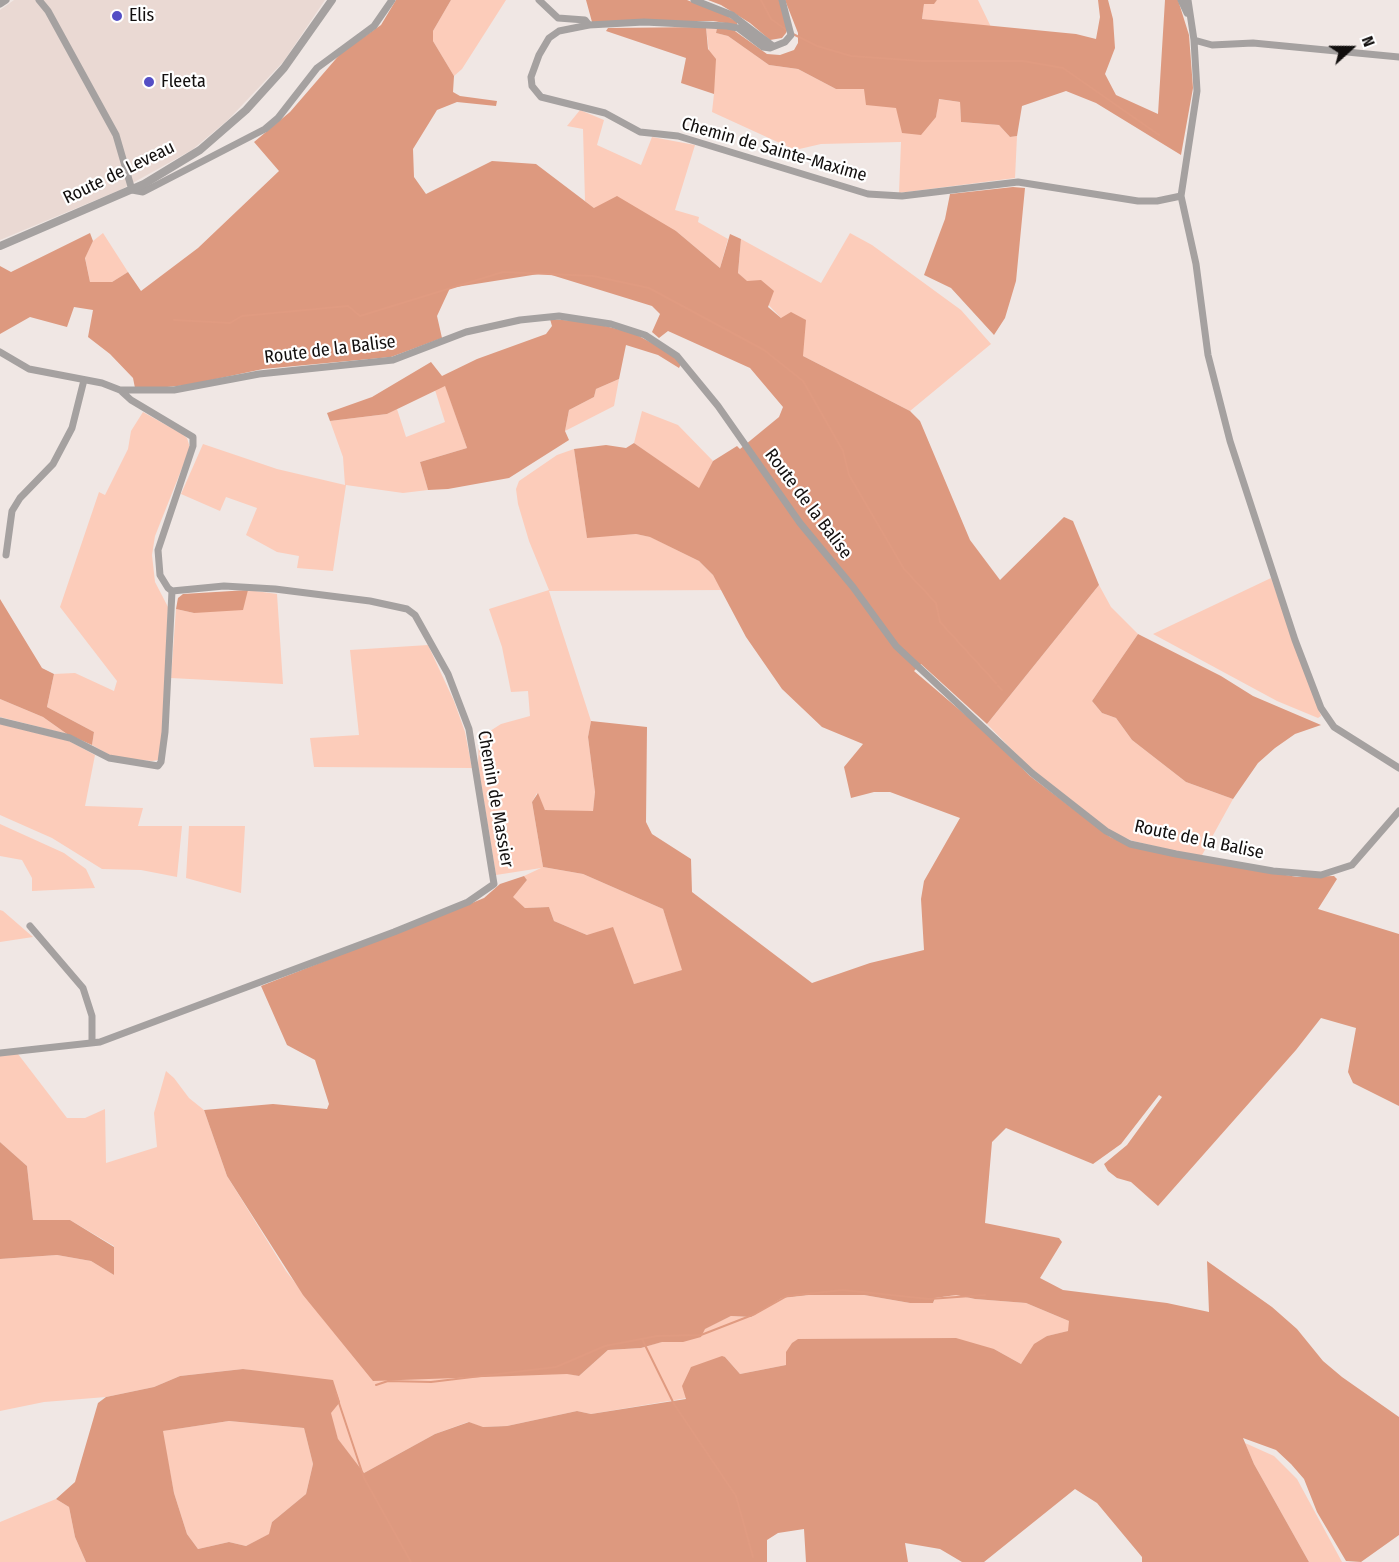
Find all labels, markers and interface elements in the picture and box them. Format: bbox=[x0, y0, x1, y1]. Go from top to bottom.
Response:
place label: Elis bbox=[129, 5, 154, 27]
marker: Elis bbox=[110, 9, 124, 23]
north arrow bbox=[1321, 18, 1381, 78]
text: N bbox=[1358, 33, 1379, 49]
place label: Fleeta bbox=[161, 71, 206, 93]
marker: Fleeta bbox=[142, 75, 156, 89]
street label: Chemin de Sainte-Maxime bbox=[679, 113, 869, 187]
street label: Route de Leveau bbox=[60, 137, 178, 209]
street label: Route de la Balise bbox=[263, 331, 397, 369]
street label: Route de la Balise bbox=[760, 445, 856, 563]
street label: Chemin de Massier bbox=[472, 729, 518, 869]
street label: Route de la Balise bbox=[1132, 816, 1266, 864]

